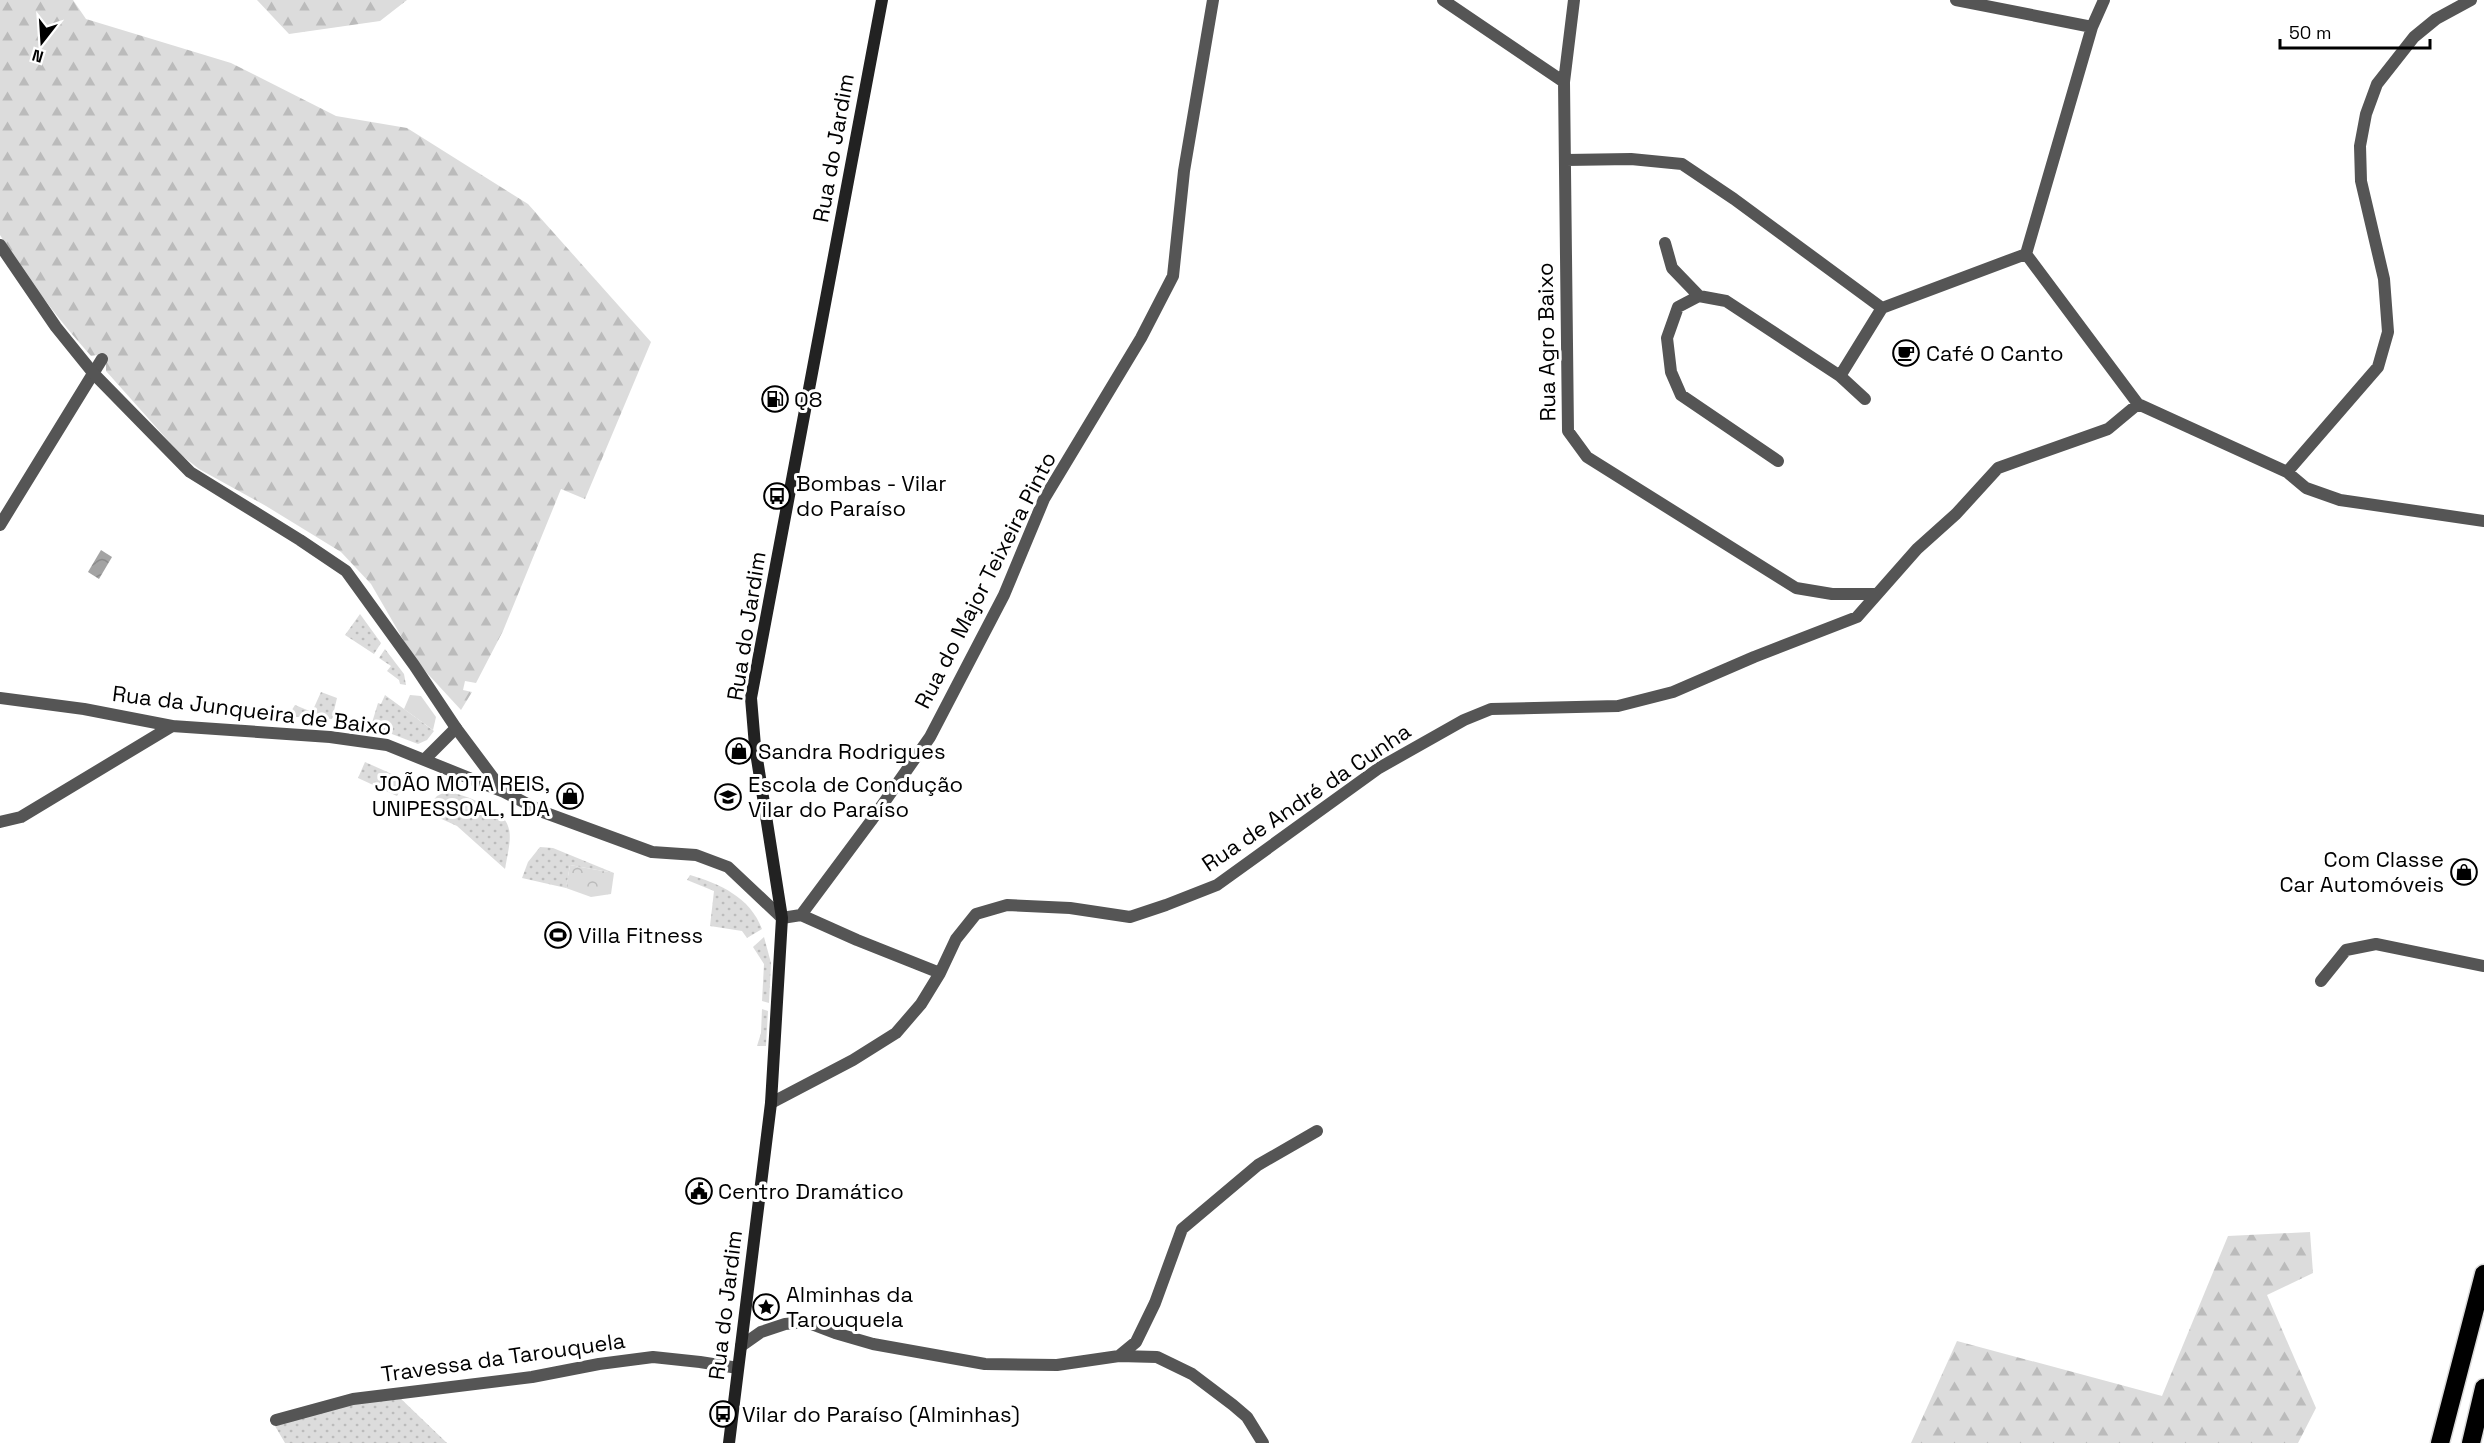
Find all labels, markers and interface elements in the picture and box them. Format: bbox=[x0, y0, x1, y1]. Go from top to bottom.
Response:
north arrow bbox=[12, 12, 72, 72]
scale bar bbox=[2280, 12, 2430, 50]
text: 50 m bbox=[2289, 21, 2331, 44]
text: N bbox=[30, 44, 46, 67]
street label: Rua do Jardim bbox=[806, 71, 860, 225]
street label: Rua Agro Baixo bbox=[1531, 262, 1561, 422]
cafe icon: Café O Canto bbox=[1891, 338, 1921, 368]
place label: Café O Canto bbox=[1926, 339, 2064, 367]
fuel station icon: Q8 bbox=[760, 384, 790, 414]
place label: Q8 bbox=[794, 385, 822, 413]
street label: Rua do Major Teixeira Pinto bbox=[908, 447, 1062, 713]
place label: Bombas - Vilar do Paraíso bbox=[796, 469, 946, 522]
bus stop icon: Bombas - Vilar do Paraíso bbox=[762, 481, 792, 511]
street label: Rua do Jardim bbox=[720, 549, 772, 703]
street label: Rua da Junqueira de Baixo bbox=[111, 679, 393, 741]
street label: Rua de André da Cunha bbox=[1196, 716, 1416, 877]
shop icon: Sandra Rodrigues bbox=[724, 736, 754, 766]
place label: Sandra Rodrigues bbox=[758, 737, 946, 765]
place label: JOÃO MOTA REIS, UNIPESSOAL, LDA bbox=[372, 769, 550, 822]
place label: Escola de Condução Vilar do Paraíso bbox=[748, 770, 963, 823]
shop icon: JOÃO MOTA REIS, UNIPESSOAL, LDA bbox=[555, 781, 585, 811]
school or university icon: Escola de Condução Vilar do Paraíso bbox=[713, 782, 743, 812]
place label: Com Classe Car Automóveis bbox=[2279, 845, 2444, 898]
shop icon: Com Classe Car Automóveis bbox=[2449, 857, 2479, 887]
sports icon: Villa Fitness bbox=[543, 920, 573, 950]
place label: Villa Fitness bbox=[578, 921, 703, 949]
public building icon: Centro Dramático bbox=[684, 1176, 714, 1206]
place label: Centro Dramático bbox=[718, 1177, 904, 1205]
street label: Rua do Jardim bbox=[702, 1229, 748, 1381]
place label: Alminhas da Tarouquela bbox=[786, 1280, 914, 1333]
place icon: Alminhas da Tarouquela bbox=[751, 1292, 781, 1322]
street label: Travessa da Tarouquela bbox=[379, 1326, 627, 1388]
bus stop icon: Vilar do Paraíso (Alminhas) bbox=[708, 1399, 738, 1429]
place label: Vilar do Paraíso (Alminhas) bbox=[742, 1400, 1020, 1428]

